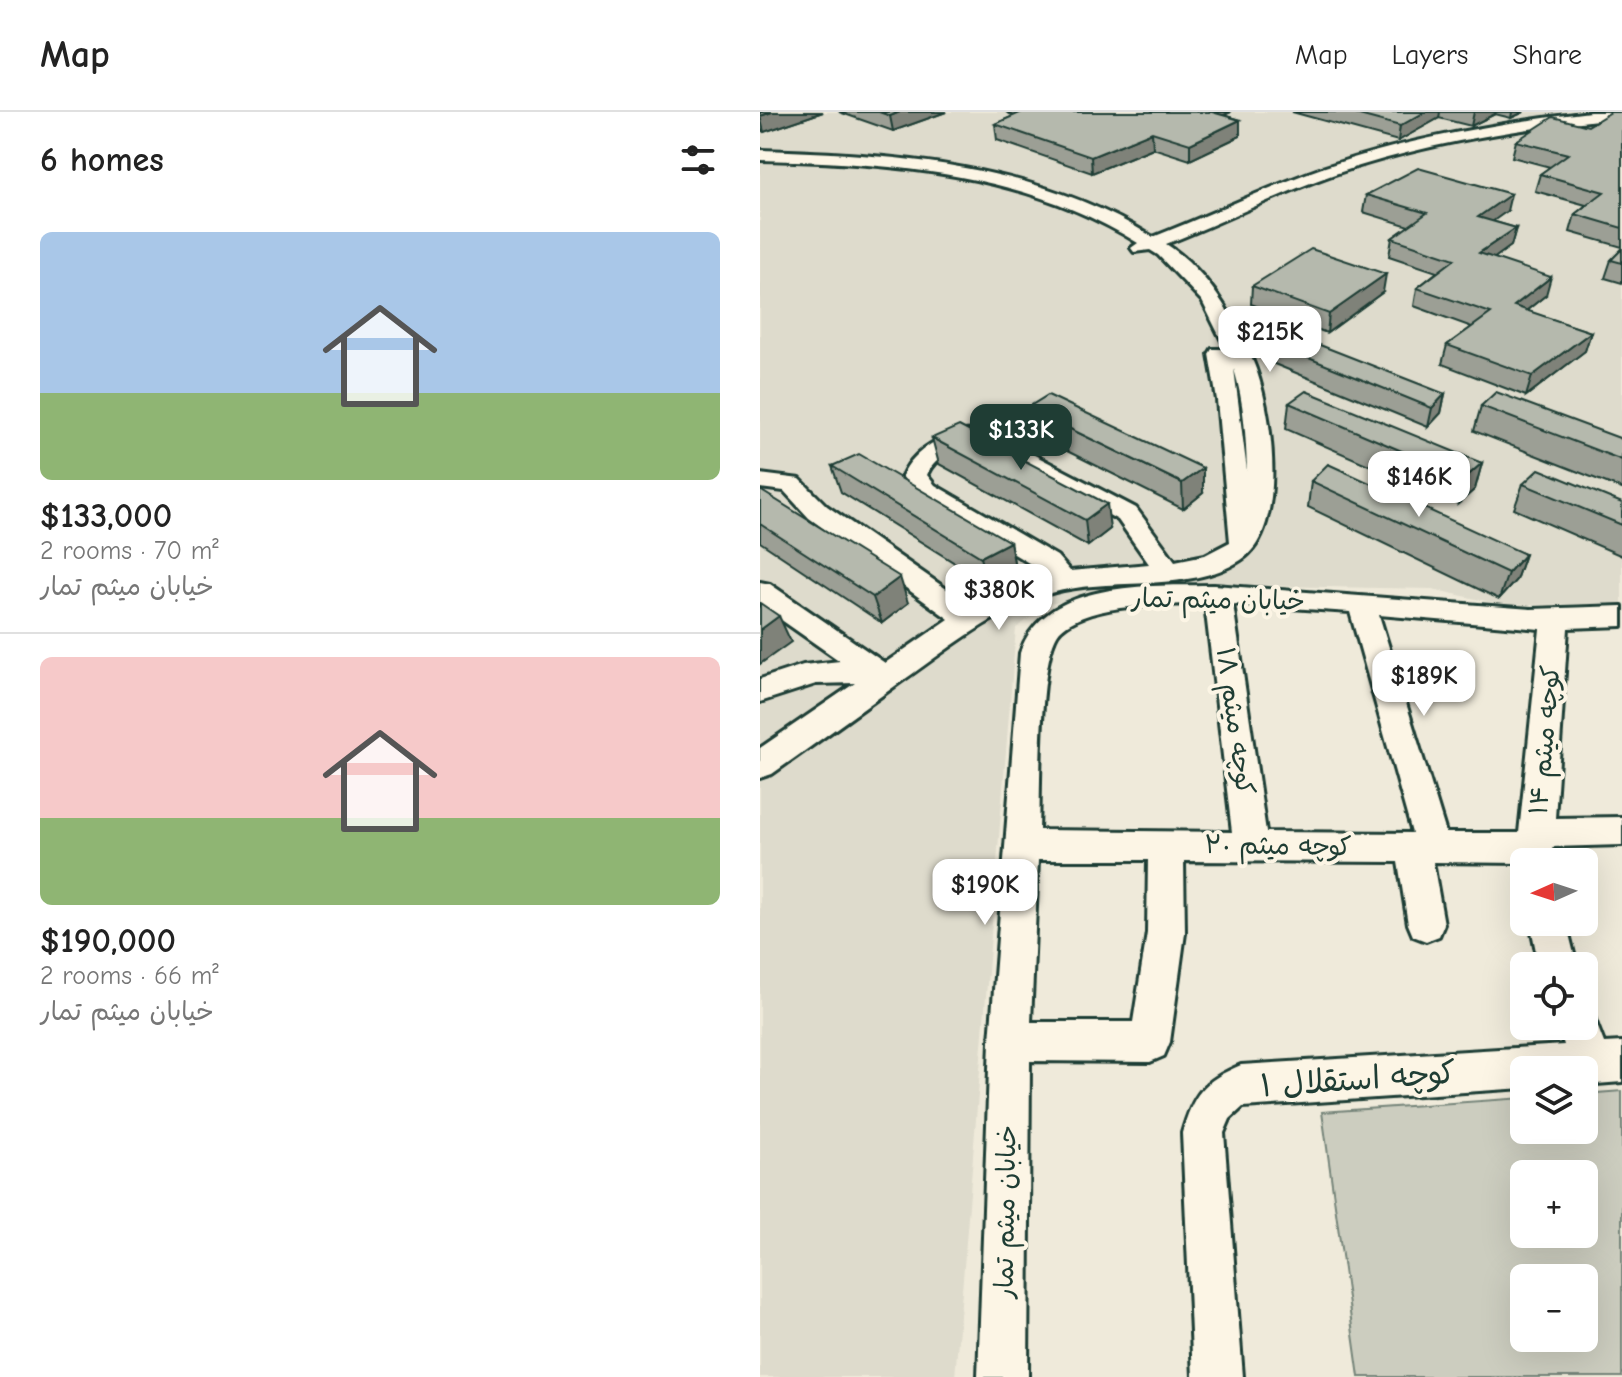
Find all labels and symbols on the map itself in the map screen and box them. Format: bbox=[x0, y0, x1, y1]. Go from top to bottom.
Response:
pin: $215K bbox=[1214, 306, 1326, 374]
pin: $133K bbox=[965, 404, 1077, 472]
pin: $146K bbox=[1363, 451, 1475, 519]
pin: $380K bbox=[943, 564, 1055, 632]
street label: خیابان میثم تمار bbox=[1130, 583, 1305, 621]
street label: کوچه میثم ۱۸ bbox=[1206, 645, 1260, 797]
pin: $189K bbox=[1368, 650, 1480, 718]
street label: کوچه میثم ۱۴ bbox=[1524, 664, 1570, 816]
street label: کوچه میثم ۲۰ bbox=[1204, 830, 1352, 866]
north arrow bbox=[1510, 848, 1598, 936]
pin: $190K bbox=[929, 859, 1041, 927]
street label: کوچه استقلال ۱ bbox=[1259, 1054, 1457, 1105]
street label: خیابان میثم تمار bbox=[989, 1125, 1027, 1300]

